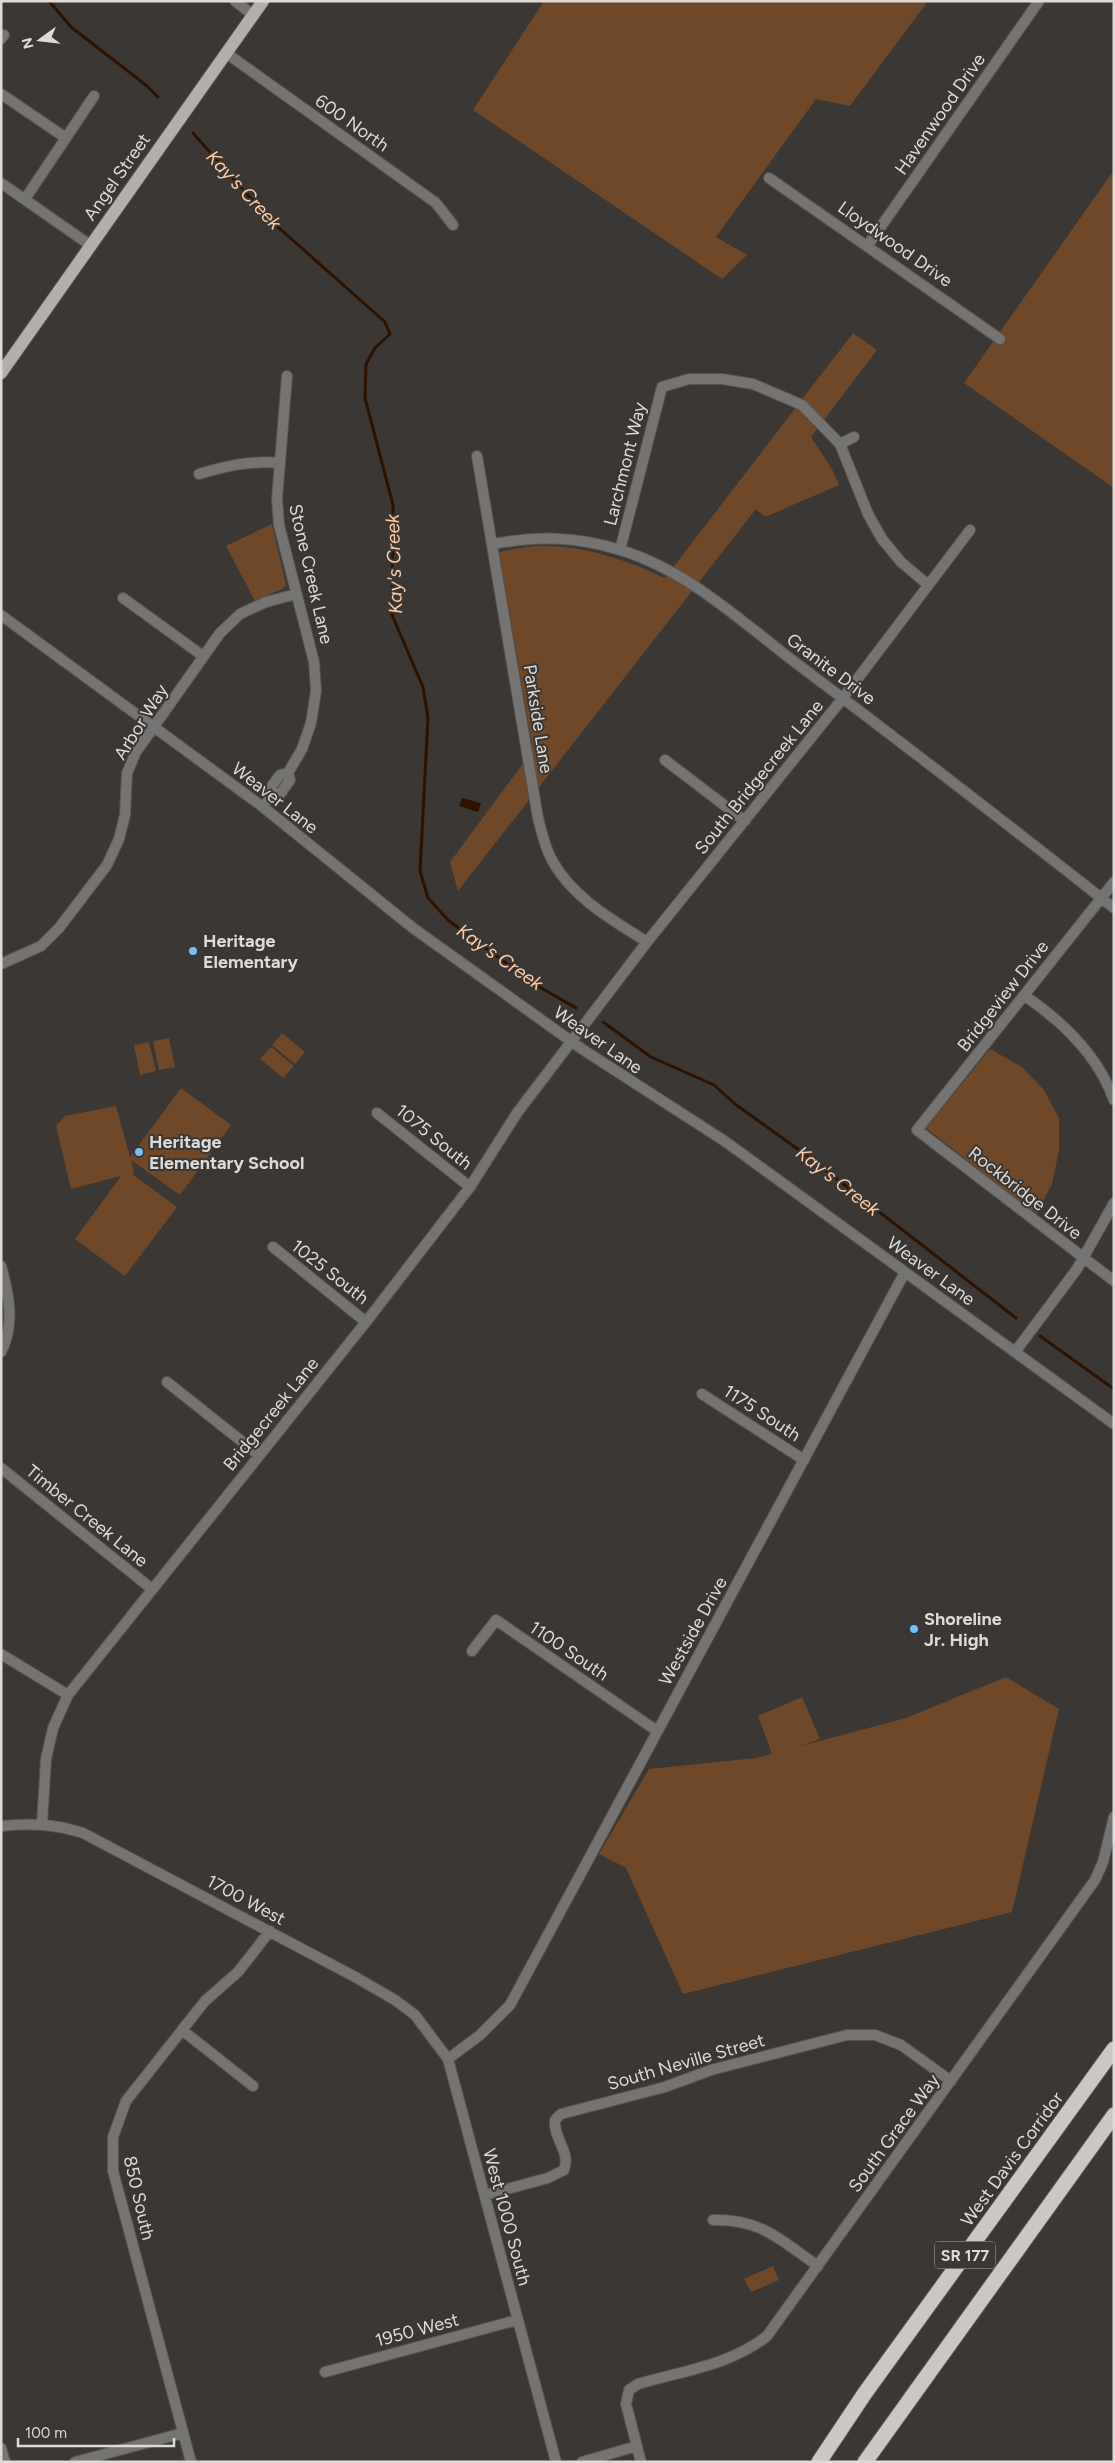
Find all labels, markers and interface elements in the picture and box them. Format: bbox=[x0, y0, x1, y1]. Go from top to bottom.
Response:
north arrow bbox=[15, 15, 65, 65]
text: N bbox=[18, 36, 38, 51]
street label: Havenwood Drive bbox=[890, 49, 990, 179]
street label: 600 North bbox=[311, 90, 393, 156]
street label: Angel Street bbox=[79, 129, 155, 225]
water label: Kay's Creek bbox=[201, 146, 287, 235]
street label: Lloydwood Drive bbox=[834, 196, 957, 292]
street label: Larchmont Way bbox=[599, 399, 651, 528]
street label: Stone Creek Lane bbox=[284, 502, 338, 646]
water label: Kay's Creek bbox=[381, 513, 407, 614]
street label: Granite Drive bbox=[782, 628, 880, 710]
street label: Parkside Lane bbox=[519, 663, 557, 775]
street label: Arbor Way bbox=[109, 680, 173, 764]
street label: South Bridgecreek Lane bbox=[690, 695, 828, 859]
street label: Weaver Lane bbox=[228, 758, 323, 839]
water label: Kay's Creek bbox=[452, 919, 548, 996]
place label: Heritage Elementary bbox=[203, 930, 298, 973]
street label: Bridgeview Drive bbox=[953, 936, 1053, 1056]
marker: Heritage Elementary bbox=[187, 945, 199, 957]
street label: Weaver Lane bbox=[549, 1001, 647, 1079]
street label: 1075 South bbox=[391, 1100, 477, 1174]
place label: Heritage Elementary School bbox=[149, 1131, 304, 1174]
water label: Kay's Creek bbox=[791, 1141, 885, 1221]
street label: Rockbridge Drive bbox=[964, 1142, 1086, 1244]
marker: Heritage Elementary School bbox=[133, 1146, 145, 1158]
street label: Weaver Lane bbox=[883, 1232, 979, 1310]
street label: 1025 South bbox=[287, 1235, 373, 1309]
street label: Bridgecreek Lane bbox=[219, 1353, 323, 1475]
street label: 1175 South bbox=[719, 1380, 805, 1446]
street label: Timber Creek Lane bbox=[22, 1460, 153, 1572]
street label: Westside Drive bbox=[654, 1573, 732, 1689]
place label: Shoreline Jr. High bbox=[924, 1608, 1002, 1651]
street label: 1100 South bbox=[525, 1616, 613, 1686]
marker: Shoreline Jr. High bbox=[908, 1623, 920, 1635]
street label: 1700 West bbox=[203, 1870, 289, 1930]
street label: South Neville Street bbox=[605, 2029, 767, 2095]
street label: South Grace Way bbox=[844, 2069, 945, 2196]
street label: West Davis Corridor bbox=[956, 2088, 1068, 2230]
street label: West 1000 South bbox=[478, 2146, 536, 2288]
street label: 850 South bbox=[119, 2154, 159, 2242]
road number: SR 177 bbox=[935, 2242, 995, 2268]
street label: 1950 West bbox=[373, 2308, 461, 2352]
scale bar bbox=[18, 2416, 174, 2448]
text: 100 m bbox=[25, 2424, 67, 2442]

